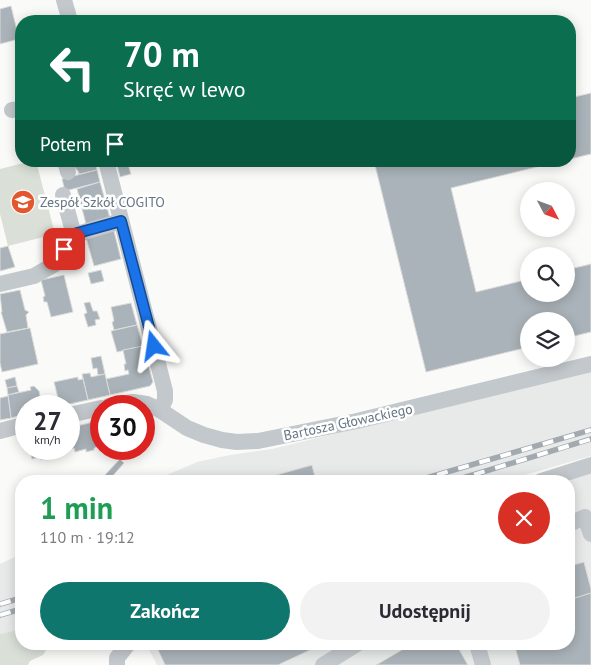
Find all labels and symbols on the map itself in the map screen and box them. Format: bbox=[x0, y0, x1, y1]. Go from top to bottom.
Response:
north arrow bbox=[520, 182, 575, 238]
school or university icon: Zespół Szkół COGITO bbox=[10, 189, 36, 215]
place label: Zespół Szkół COGITO bbox=[40, 193, 165, 211]
pin bbox=[43, 228, 85, 270]
position arrow bbox=[127, 319, 179, 371]
speed limit sign: 30 bbox=[90, 395, 155, 460]
street label: Bartosza Głowackiego bbox=[282, 400, 414, 444]

